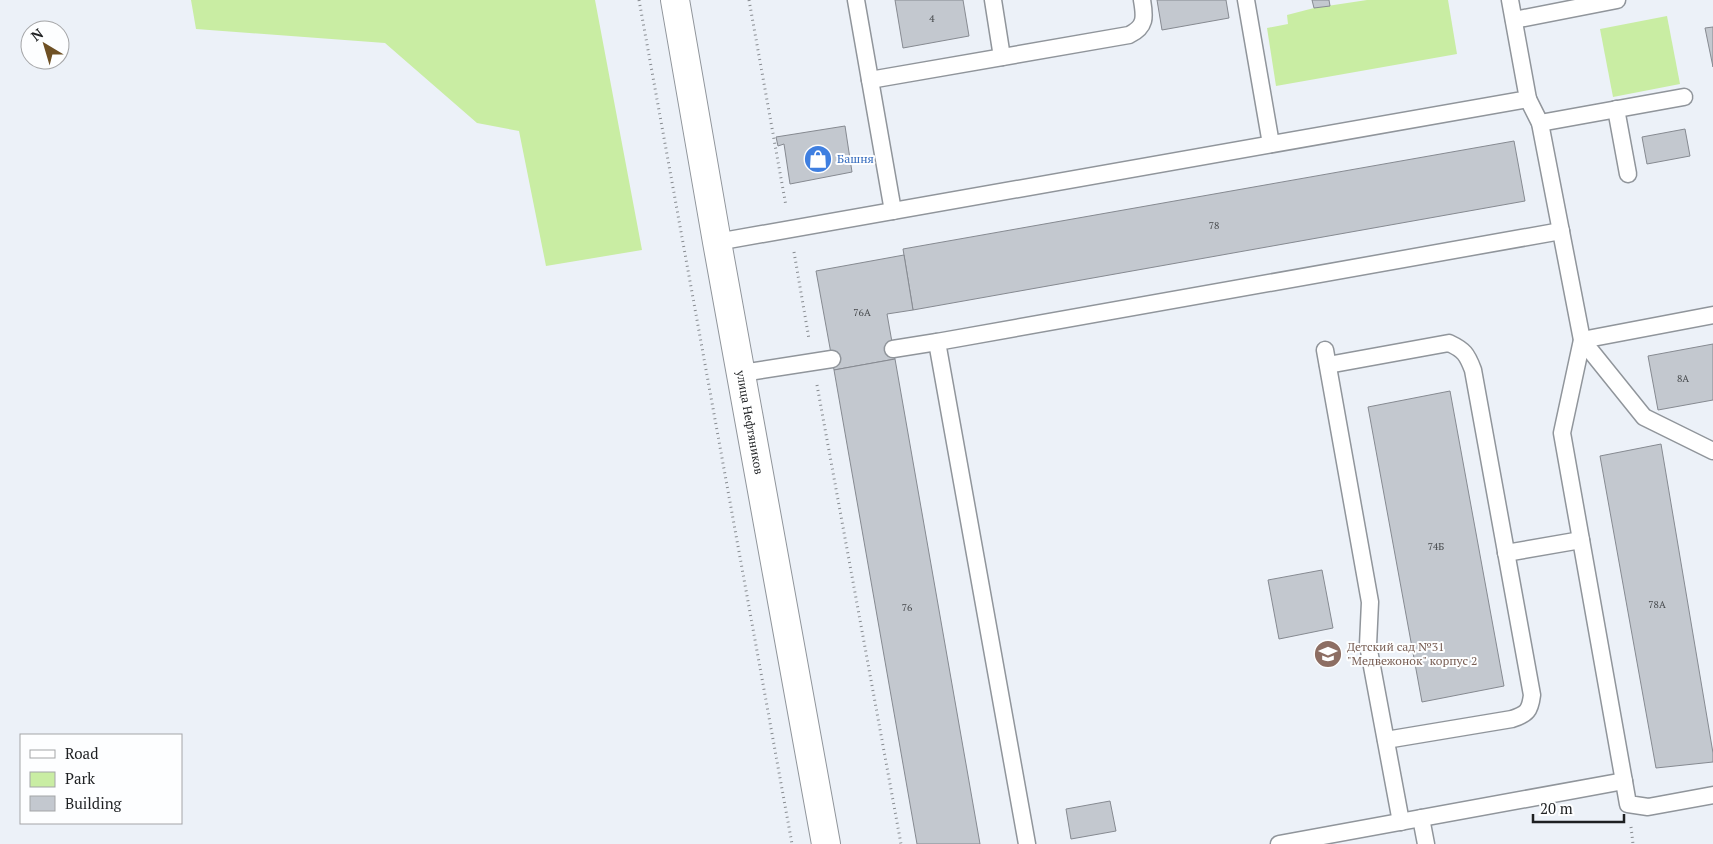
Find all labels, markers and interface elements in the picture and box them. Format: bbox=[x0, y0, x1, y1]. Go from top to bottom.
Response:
house number: 4 bbox=[929, 12, 935, 25]
north arrow bbox=[20, 20, 70, 70]
text: N bbox=[27, 23, 47, 45]
shop icon: Башня bbox=[803, 144, 833, 174]
place label: Башня bbox=[837, 151, 874, 166]
house number: 78 bbox=[1209, 219, 1219, 232]
house number: 76А bbox=[853, 306, 871, 319]
street label: улица Нефтяников bbox=[733, 368, 767, 476]
house number: 8А bbox=[1677, 372, 1689, 385]
house number: 74Б bbox=[1428, 540, 1444, 553]
house number: 78А bbox=[1648, 598, 1666, 611]
house number: 76 bbox=[902, 601, 913, 614]
school or university icon: Детский сад №31 "Медвежонок" корпус 2 bbox=[1313, 639, 1343, 669]
place label: Детский сад №31 "Медвежонок" корпус 2 bbox=[1347, 639, 1477, 668]
legend bbox=[20, 734, 182, 824]
text: Road bbox=[65, 743, 98, 763]
text: Park bbox=[65, 768, 95, 788]
scale bar bbox=[1533, 792, 1624, 824]
text: Building bbox=[65, 793, 123, 813]
text: 20 m bbox=[1540, 798, 1573, 818]

